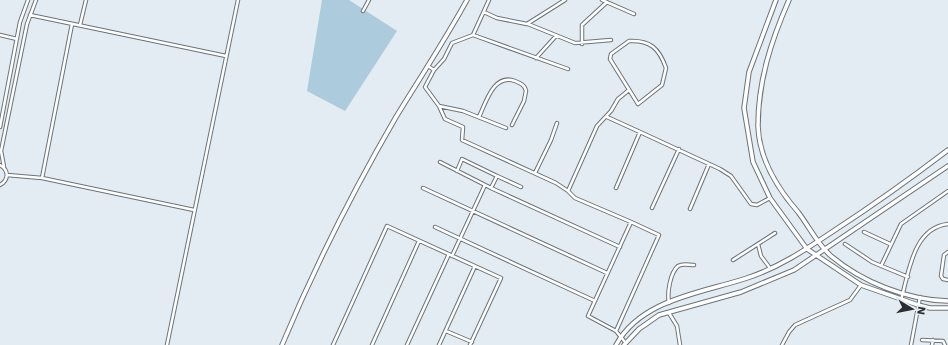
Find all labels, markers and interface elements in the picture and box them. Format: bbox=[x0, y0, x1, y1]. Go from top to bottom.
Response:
north arrow bbox=[892, 289, 932, 329]
text: N bbox=[914, 306, 928, 316]

